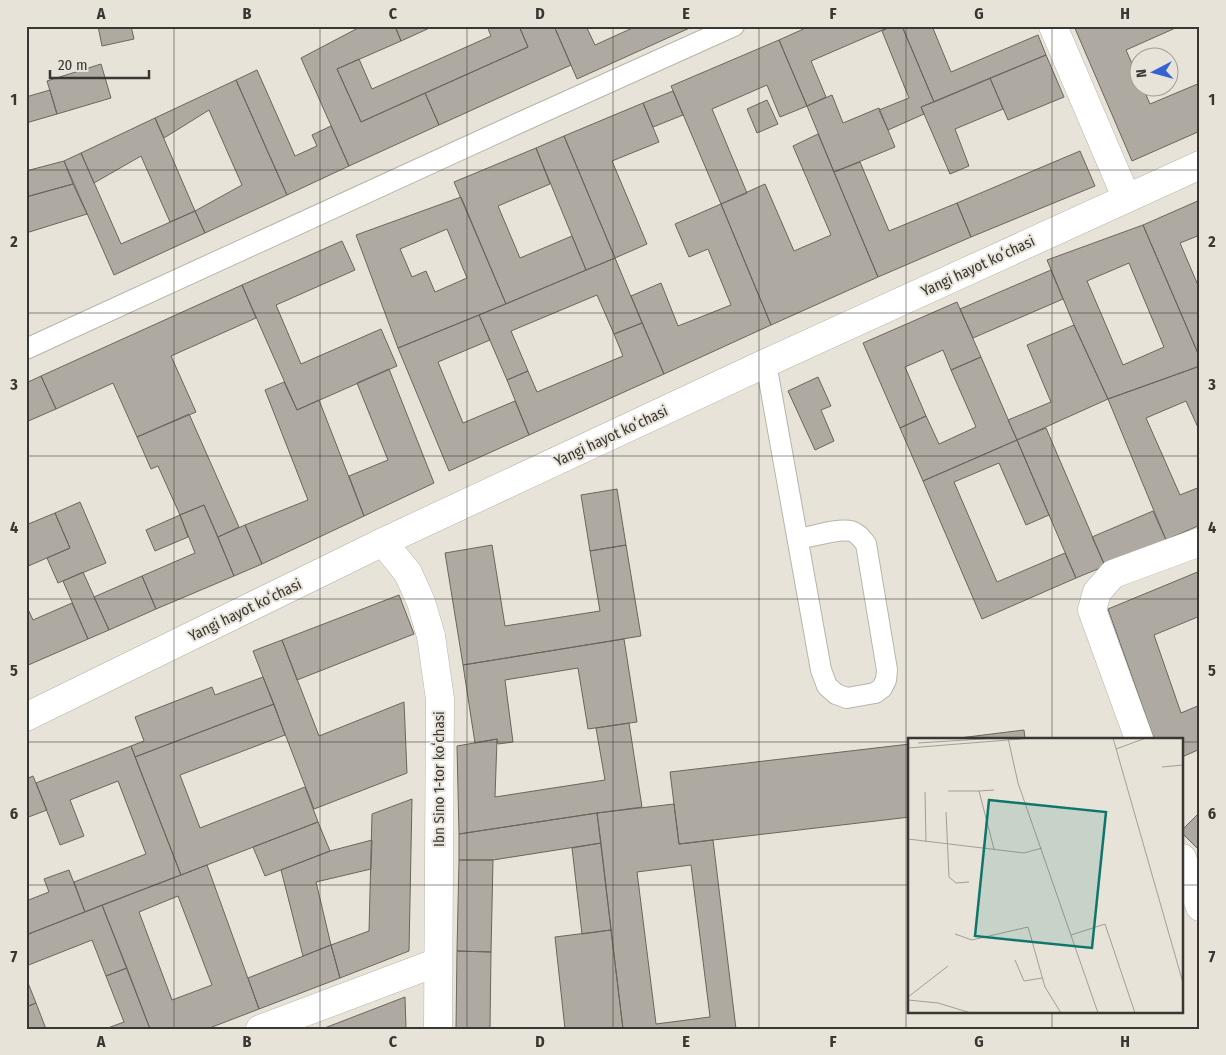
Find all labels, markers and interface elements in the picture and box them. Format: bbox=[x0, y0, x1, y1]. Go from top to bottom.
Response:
text: A bbox=[96, 4, 106, 23]
text: B bbox=[243, 4, 252, 23]
text: C bbox=[389, 4, 398, 23]
text: D bbox=[535, 4, 545, 23]
text: E bbox=[682, 4, 690, 23]
text: F bbox=[829, 4, 837, 23]
text: G bbox=[974, 4, 984, 23]
text: H bbox=[1120, 4, 1130, 23]
scale bar bbox=[50, 48, 149, 80]
north arrow bbox=[1128, 48, 1178, 98]
text: 20 m bbox=[58, 56, 88, 74]
text: N bbox=[1133, 68, 1150, 78]
text: 1 bbox=[11, 90, 17, 109]
text: 1 bbox=[1209, 90, 1215, 109]
text: 2 bbox=[9, 232, 18, 251]
street label: Yangi hayot koʻchasi bbox=[918, 232, 1038, 300]
text: 2 bbox=[1207, 232, 1216, 251]
text: 3 bbox=[9, 375, 18, 394]
text: 3 bbox=[1207, 375, 1216, 394]
street label: Yangi hayot koʻchasi bbox=[551, 402, 671, 470]
text: 4 bbox=[10, 518, 18, 537]
text: 4 bbox=[1208, 518, 1216, 537]
street label: Yangi hayot koʻchasi bbox=[186, 575, 304, 645]
text: 5 bbox=[10, 661, 18, 680]
text: 5 bbox=[1208, 661, 1216, 680]
street label: Ibn Sino 1-tor koʻchasi bbox=[430, 711, 448, 847]
inset map bbox=[908, 738, 1184, 1012]
text: 6 bbox=[10, 804, 18, 823]
text: 6 bbox=[1208, 804, 1216, 823]
text: 7 bbox=[11, 947, 18, 966]
text: 7 bbox=[1209, 947, 1216, 966]
text: A bbox=[96, 1032, 106, 1051]
text: B bbox=[243, 1032, 252, 1051]
text: C bbox=[389, 1032, 398, 1051]
text: D bbox=[535, 1032, 545, 1051]
text: E bbox=[682, 1032, 690, 1051]
text: F bbox=[829, 1032, 837, 1051]
text: G bbox=[974, 1032, 984, 1051]
text: H bbox=[1120, 1032, 1130, 1051]

